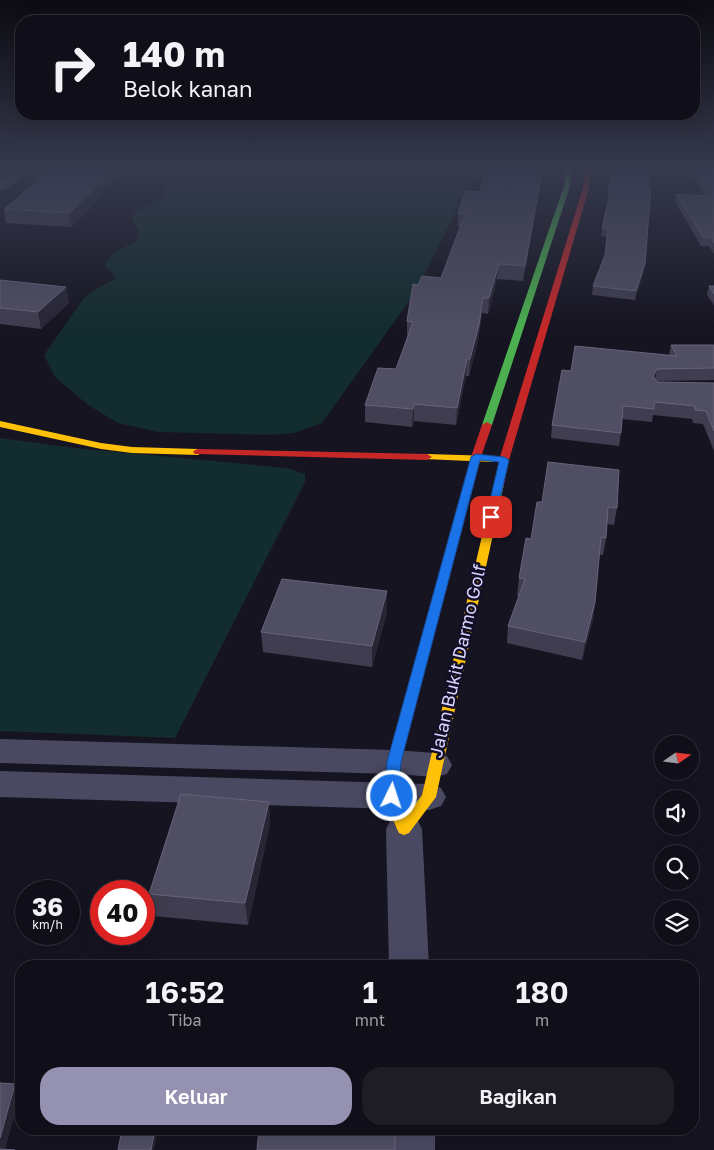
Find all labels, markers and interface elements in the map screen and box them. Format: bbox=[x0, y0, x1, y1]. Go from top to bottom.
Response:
text: 140 m bbox=[123, 33, 225, 75]
icon: right bbox=[40, 35, 105, 100]
text: Belok kanan bbox=[123, 75, 253, 102]
pin bbox=[470, 496, 512, 538]
icon: arrive bbox=[477, 503, 505, 531]
street label: Jalan Bukit Darmo Golf bbox=[424, 562, 490, 760]
north arrow bbox=[654, 735, 699, 780]
map controls bbox=[654, 735, 699, 945]
position arrow bbox=[365, 769, 417, 821]
button: sound bbox=[654, 790, 699, 835]
button: search bbox=[654, 845, 699, 890]
speed limit sign: 40 bbox=[90, 880, 155, 945]
text: 36 bbox=[32, 891, 63, 922]
button: layers bbox=[654, 900, 699, 945]
text: km/h bbox=[32, 917, 63, 932]
text: 16:52 bbox=[145, 974, 224, 1010]
text: 1 bbox=[362, 974, 378, 1010]
text: 180 bbox=[515, 974, 569, 1010]
text: Tiba bbox=[168, 1010, 201, 1030]
text: mnt bbox=[355, 1010, 385, 1030]
text: m bbox=[535, 1010, 549, 1030]
button: Keluar bbox=[40, 1067, 352, 1125]
button: Bagikan bbox=[362, 1067, 674, 1125]

